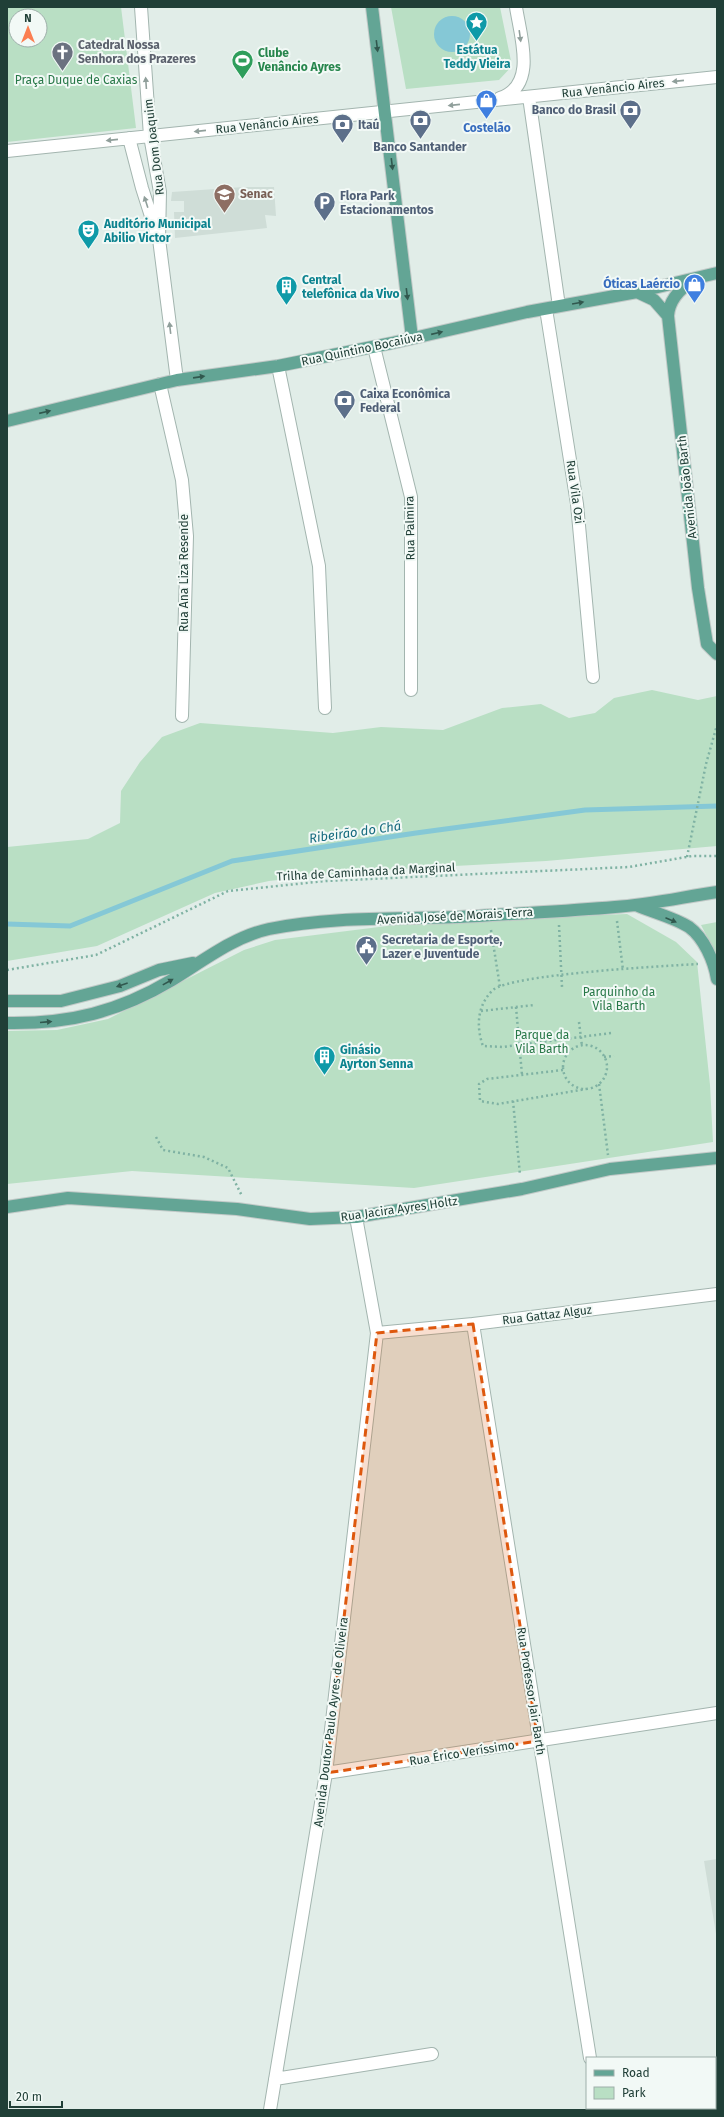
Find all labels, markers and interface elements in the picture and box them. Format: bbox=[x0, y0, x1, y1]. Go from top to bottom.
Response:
north arrow bbox=[8, 8, 48, 48]
place icon: Estátua Teddy Vieira bbox=[464, 10, 490, 43]
text: N bbox=[24, 12, 32, 25]
one-way arrow bbox=[517, 29, 523, 42]
place label: Catedral Nossa Senhora dos Prazeres bbox=[78, 38, 196, 66]
church icon: Catedral Nossa Senhora dos Prazeres bbox=[49, 39, 75, 72]
one-way arrow bbox=[374, 40, 380, 52]
place label: Estátua Teddy Vieira bbox=[443, 43, 511, 71]
place label: Clube Venâncio Ayres bbox=[257, 46, 341, 74]
sports icon: Clube Venâncio Ayres bbox=[230, 47, 256, 80]
park label: Praça Duque de Caxias bbox=[15, 73, 138, 87]
street label: Rua Venâncio Aires bbox=[561, 76, 666, 100]
one-way arrow bbox=[143, 77, 150, 89]
one-way arrow bbox=[672, 78, 684, 84]
shop icon: Costelão bbox=[474, 88, 500, 121]
bank icon: Banco do Brasil bbox=[618, 97, 644, 130]
street label: Rua Dom Joaquim bbox=[141, 98, 167, 196]
one-way arrow bbox=[448, 101, 460, 108]
place label: Banco do Brasil bbox=[532, 103, 616, 117]
bank icon: Banco Santander bbox=[407, 107, 433, 140]
street label: Rua Venâncio Aires bbox=[215, 112, 320, 136]
bank icon: Itaú bbox=[330, 112, 356, 145]
place label: Itaú bbox=[358, 118, 380, 132]
place label: Costelão bbox=[463, 121, 511, 135]
one-way arrow bbox=[194, 128, 206, 134]
one-way arrow bbox=[106, 137, 118, 143]
place label: Banco Santander bbox=[373, 140, 467, 154]
one-way arrow bbox=[389, 158, 395, 170]
school or university icon: Senac bbox=[212, 181, 238, 214]
place label: Senac bbox=[240, 187, 273, 201]
place label: Flora Park Estacionamentos bbox=[340, 189, 434, 217]
parking icon: Flora Park Estacionamentos bbox=[311, 190, 337, 223]
one-way arrow bbox=[143, 195, 149, 207]
place label: Auditório Municipal Abilio Victor bbox=[103, 217, 211, 245]
theatre icon: Auditório Municipal Abilio Victor bbox=[75, 218, 101, 251]
shop icon: Óticas Laércio bbox=[682, 271, 708, 304]
place label: Central telefônica da Vivo bbox=[302, 273, 400, 301]
building icon: Central telefônica da Vivo bbox=[274, 274, 300, 307]
place label: Óticas Laércio bbox=[603, 275, 680, 291]
one-way arrow bbox=[404, 287, 410, 300]
one-way arrow bbox=[572, 300, 584, 306]
one-way arrow bbox=[167, 322, 173, 334]
street label: Rua Quintino Bocaiúva bbox=[300, 329, 424, 369]
one-way arrow bbox=[431, 329, 443, 335]
one-way arrow bbox=[193, 374, 205, 380]
place label: Caixa Econômica Federal bbox=[360, 387, 451, 415]
bank icon: Caixa Econômica Federal bbox=[332, 388, 358, 421]
one-way arrow bbox=[39, 408, 51, 414]
street label: Avenida João Barth bbox=[675, 435, 699, 539]
street label: Rua Vila Ozi bbox=[564, 459, 586, 525]
street label: Rua Palmira bbox=[402, 496, 418, 560]
street label: Rua Ana Liza Resende bbox=[177, 514, 191, 632]
water label: Ribeirão do Chá bbox=[308, 818, 402, 846]
street label: Trilha de Caminhada da Marginal bbox=[276, 860, 456, 884]
street label: Avenida José de Morais Terra bbox=[377, 905, 533, 927]
one-way arrow bbox=[665, 917, 677, 923]
place label: Secretaria de Esporte, Lazer e Juventude bbox=[382, 933, 503, 961]
public building icon: Secretaria de Esporte, Lazer e Juventude bbox=[354, 934, 380, 967]
one-way arrow bbox=[162, 978, 174, 985]
one-way arrow bbox=[116, 982, 128, 988]
park label: Parquinho da Vila Barth bbox=[583, 985, 655, 1013]
one-way arrow bbox=[40, 1019, 52, 1025]
park label: Parque da Vila Barth bbox=[515, 1028, 569, 1056]
place label: Ginásio Ayrton Senna bbox=[339, 1043, 414, 1071]
building icon: Ginásio Ayrton Senna bbox=[311, 1044, 337, 1077]
street label: Rua Jacira Ayres Holtz bbox=[340, 1194, 458, 1224]
street label: Rua Gattaz Alguz bbox=[501, 1303, 593, 1327]
street label: Avenida Doutor Paulo Ayres de Oliveira bbox=[311, 1616, 351, 1828]
street label: Rua Professor Jair Barth bbox=[514, 1626, 548, 1756]
street label: Rua Érico Veríssimo bbox=[408, 1737, 516, 1768]
legend bbox=[586, 2057, 716, 2109]
text: Road bbox=[622, 2066, 650, 2080]
scale bar bbox=[10, 2083, 62, 2109]
text: Park bbox=[622, 2086, 646, 2100]
text: 20 m bbox=[16, 2090, 42, 2104]

